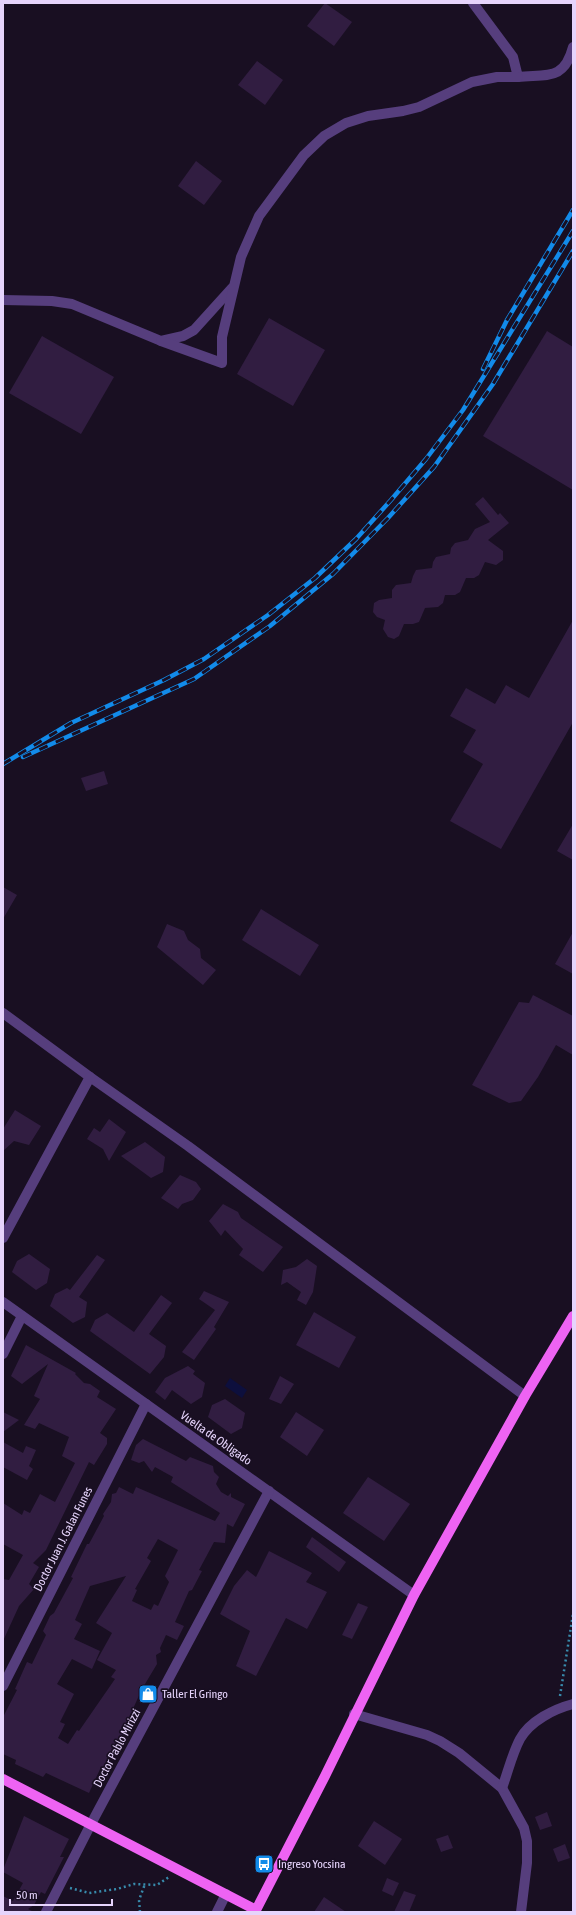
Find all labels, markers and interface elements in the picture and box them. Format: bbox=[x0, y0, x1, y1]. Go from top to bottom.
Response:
street label: Vuelta de Obligado bbox=[178, 1408, 255, 1468]
street label: Doctor Juan J. Galan Funes bbox=[31, 1484, 95, 1594]
shop icon: Taller El Gringo bbox=[137, 1683, 159, 1705]
place label: Taller El Gringo bbox=[162, 1687, 228, 1701]
street label: Doctor Pablo Mirizzi bbox=[90, 1706, 144, 1790]
bus stop icon: Ingreso Yocsina bbox=[253, 1853, 275, 1875]
place label: Ingreso Yocsina bbox=[278, 1857, 346, 1871]
scale bar bbox=[10, 1881, 112, 1907]
text: 50 m bbox=[16, 1888, 38, 1902]

